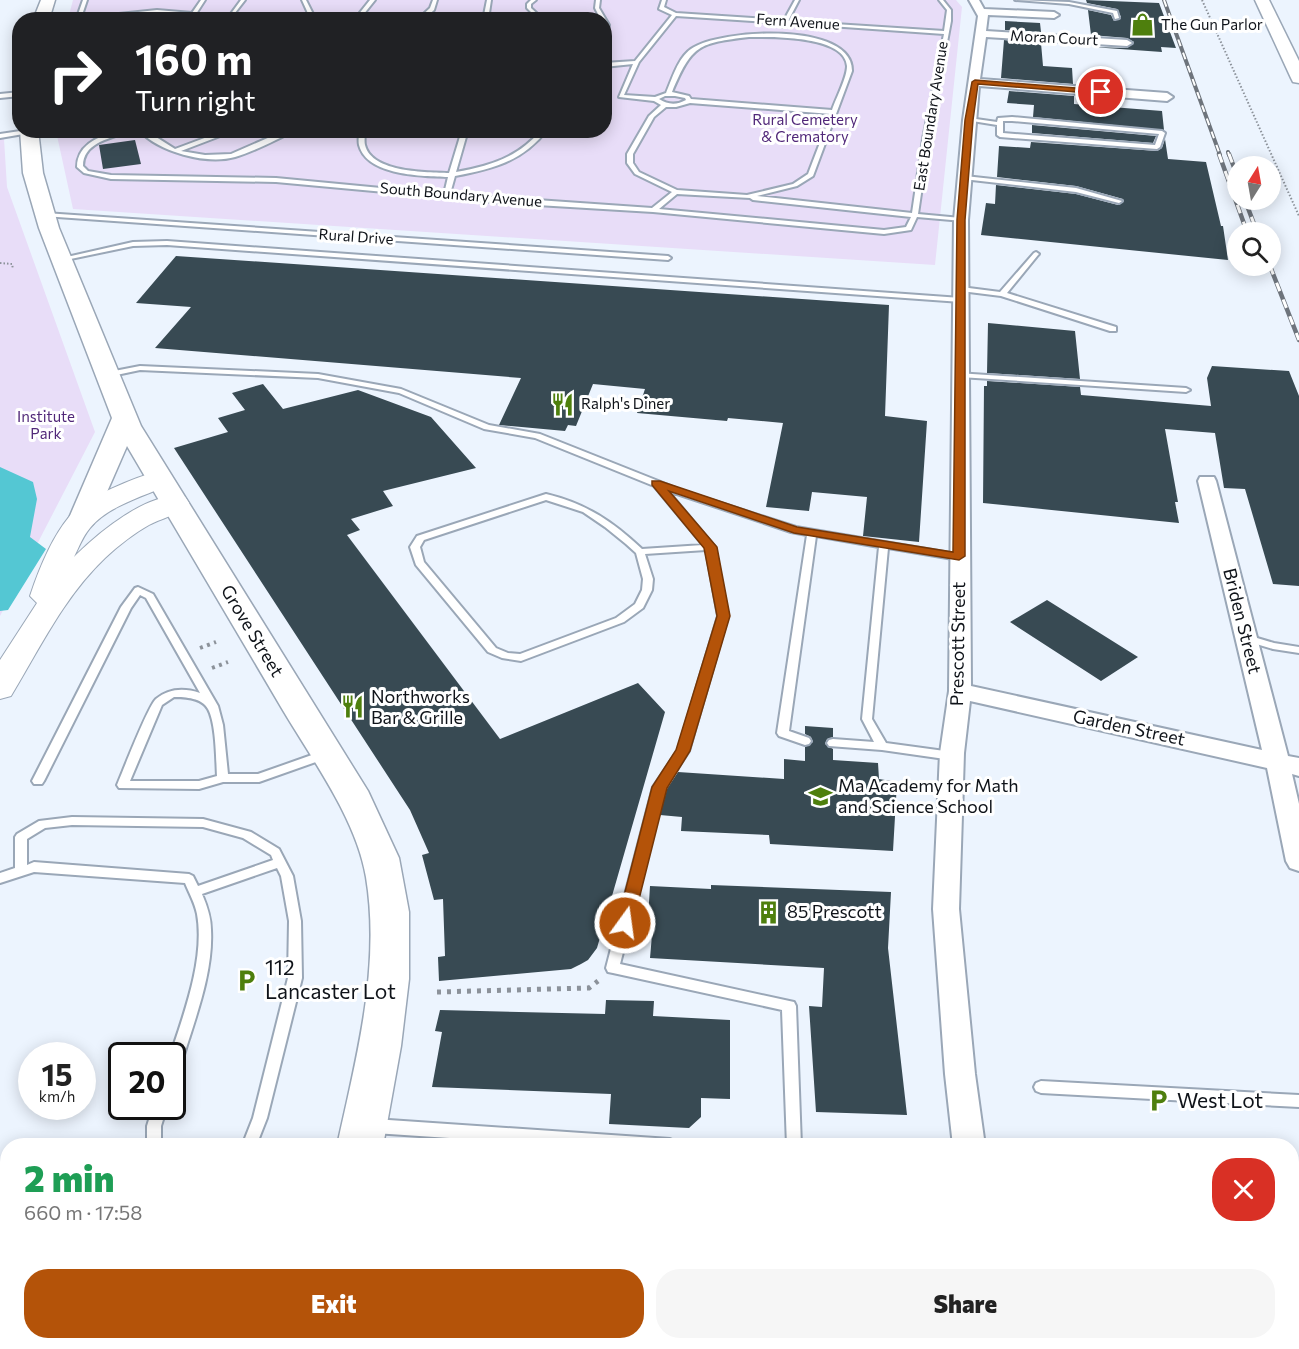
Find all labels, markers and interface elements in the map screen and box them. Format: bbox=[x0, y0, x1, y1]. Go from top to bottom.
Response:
street label: Fern Avenue bbox=[756, 9, 841, 33]
shop icon: The Gun Parlor bbox=[1130, 12, 1156, 38]
place label: The Gun Parlor bbox=[1161, 15, 1263, 33]
street label: Moran Court bbox=[1010, 26, 1099, 48]
text: 160 m bbox=[135, 32, 253, 84]
icon: right bbox=[36, 36, 114, 114]
street label: East Boundary Avenue bbox=[909, 40, 951, 192]
pin bbox=[1075, 66, 1126, 117]
icon: arrive bbox=[1084, 75, 1117, 108]
text: Turn right bbox=[135, 84, 255, 117]
park label: Rural Cemetery & Crematory bbox=[752, 110, 858, 145]
north arrow bbox=[1227, 156, 1281, 210]
map controls bbox=[1227, 156, 1281, 276]
street label: South Boundary Avenue bbox=[379, 178, 543, 210]
button: search bbox=[1227, 222, 1281, 276]
street label: Rural Drive bbox=[318, 224, 394, 248]
restaurant icon: Ralph's Diner bbox=[550, 391, 576, 417]
place label: Ralph's Diner bbox=[581, 394, 670, 412]
park label: Institute Park bbox=[17, 407, 75, 442]
street label: Briden Street bbox=[1219, 566, 1267, 676]
street label: Grove Street bbox=[217, 581, 289, 680]
street label: Prescott Street bbox=[945, 582, 969, 706]
place label: Northworks Bar & Grille bbox=[371, 685, 470, 728]
restaurant icon: Northworks Bar & Grille bbox=[340, 694, 366, 720]
street label: Garden Street bbox=[1071, 704, 1187, 750]
place label: Ma Academy for Math and Science School bbox=[838, 774, 1019, 817]
school or university icon: Ma Academy for Math and Science School bbox=[807, 783, 833, 809]
position arrow bbox=[593, 891, 657, 955]
building icon: 85 Prescott bbox=[756, 899, 782, 925]
place label: 85 Prescott bbox=[787, 900, 882, 922]
place label: 112 Lancaster Lot bbox=[265, 954, 396, 1003]
parking icon: 112 Lancaster Lot bbox=[234, 967, 260, 993]
speed limit sign: 20 bbox=[108, 1042, 186, 1120]
text: 15 bbox=[41, 1055, 73, 1092]
text: km/h bbox=[39, 1087, 75, 1105]
place label: West Lot bbox=[1177, 1087, 1263, 1112]
parking icon: West Lot bbox=[1146, 1088, 1172, 1114]
text: 2 min bbox=[24, 1155, 114, 1199]
button: close bbox=[1212, 1158, 1275, 1221]
text: 660 m · 17:58 bbox=[24, 1200, 142, 1224]
button: Exit bbox=[24, 1269, 644, 1338]
button: Share bbox=[656, 1269, 1275, 1338]

